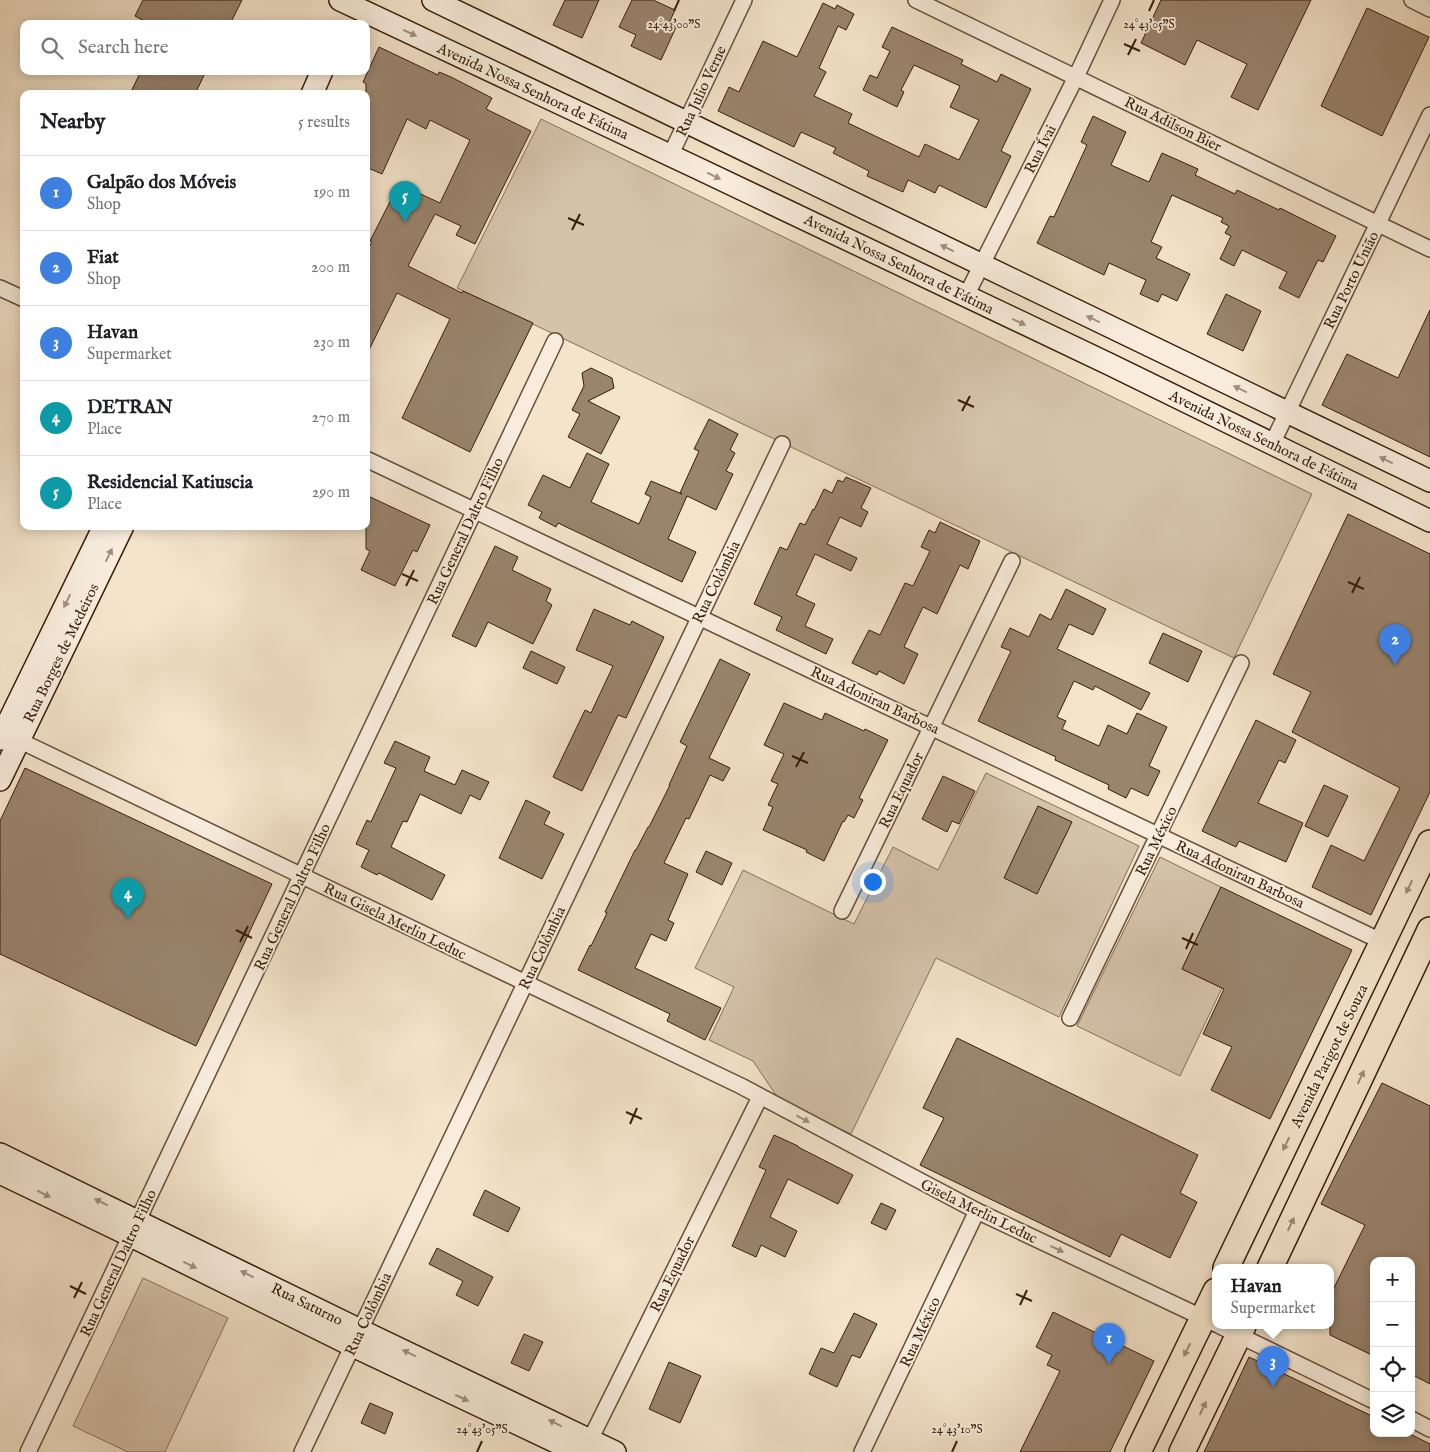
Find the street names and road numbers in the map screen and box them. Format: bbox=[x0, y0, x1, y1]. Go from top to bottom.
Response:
street label: Avenida Nossa Senhora de Fátima bbox=[433, 38, 632, 144]
street label: Rua Julio Verne bbox=[672, 43, 731, 140]
street label: Rua Adilson Bier bbox=[1121, 93, 1225, 156]
street label: Rua Ívai bbox=[1020, 122, 1061, 177]
street label: Avenida Nossa Senhora de Fátima bbox=[800, 210, 997, 319]
street label: Rua Porto União bbox=[1320, 228, 1383, 332]
street label: Avenida Nossa Senhora de Fátima bbox=[1165, 386, 1362, 495]
street label: Rua General Daltro Filho bbox=[423, 455, 508, 608]
street label: Rua Colômbia bbox=[688, 537, 745, 627]
street label: Rua Borges de Medeiros bbox=[19, 580, 103, 726]
street label: Rua Adoniran Barbosa bbox=[807, 662, 943, 739]
street label: Rua Equador bbox=[875, 749, 928, 831]
street label: Rua México bbox=[1131, 803, 1182, 879]
street label: Rua General Daltro Filho bbox=[250, 821, 335, 974]
street label: Rua Adoniran Barbosa bbox=[1172, 836, 1308, 913]
street label: Rua Gisela Merlin Leduc bbox=[320, 879, 469, 964]
street label: Rua Colômbia bbox=[515, 903, 570, 993]
street label: Avenida Parigot de Souza bbox=[1286, 981, 1373, 1132]
street label: Gisela Merlin Leduc bbox=[917, 1175, 1040, 1248]
street label: Rua General Daltro Filho bbox=[76, 1187, 161, 1340]
street label: Rua Equador bbox=[646, 1233, 699, 1315]
street label: Rua Colômbia bbox=[341, 1269, 396, 1359]
street label: Rua Saturno bbox=[268, 1279, 346, 1330]
street label: Rua México bbox=[896, 1294, 945, 1370]

